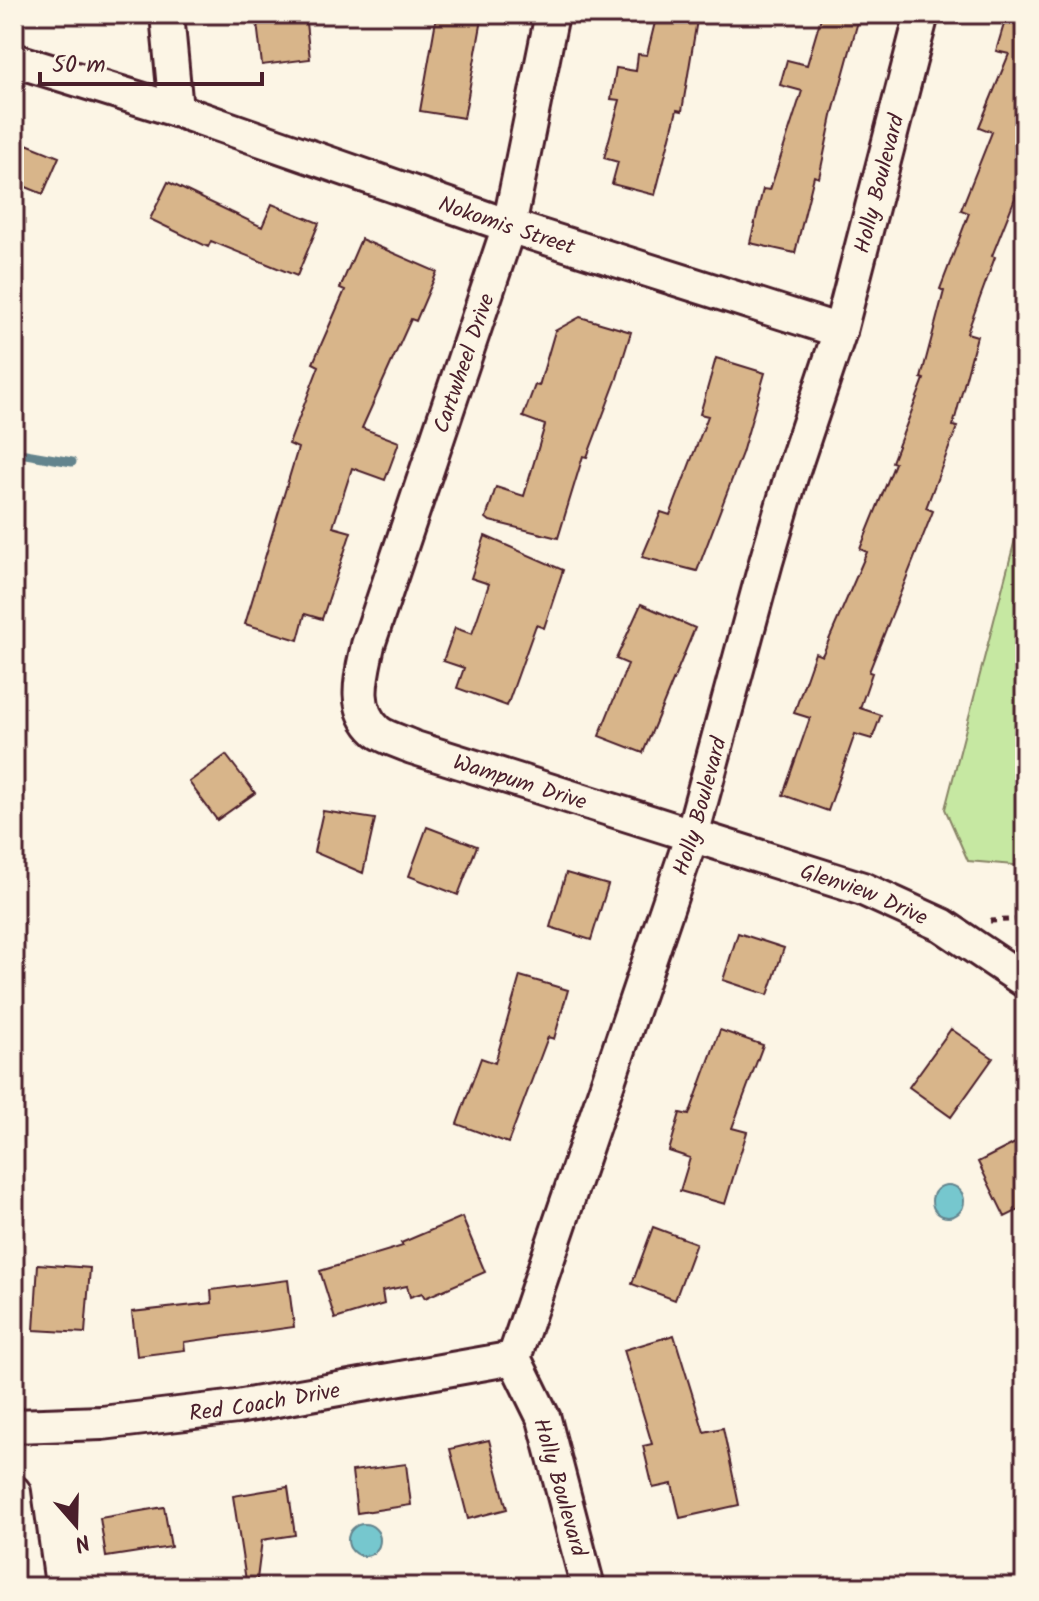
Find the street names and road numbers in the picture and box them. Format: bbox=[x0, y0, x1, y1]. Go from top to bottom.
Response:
street label: Holly Boulevard bbox=[846, 110, 916, 257]
street label: Nokomis Street bbox=[433, 188, 580, 266]
street label: Cartwheel Drive bbox=[425, 289, 506, 438]
street label: Holly Boulevard bbox=[664, 733, 738, 881]
street label: Wampum Drive bbox=[448, 746, 591, 821]
street label: Glenview Drive bbox=[795, 855, 933, 936]
street label: Red Coach Drive bbox=[187, 1374, 343, 1433]
street label: Holly Boulevard bbox=[522, 1414, 595, 1562]

